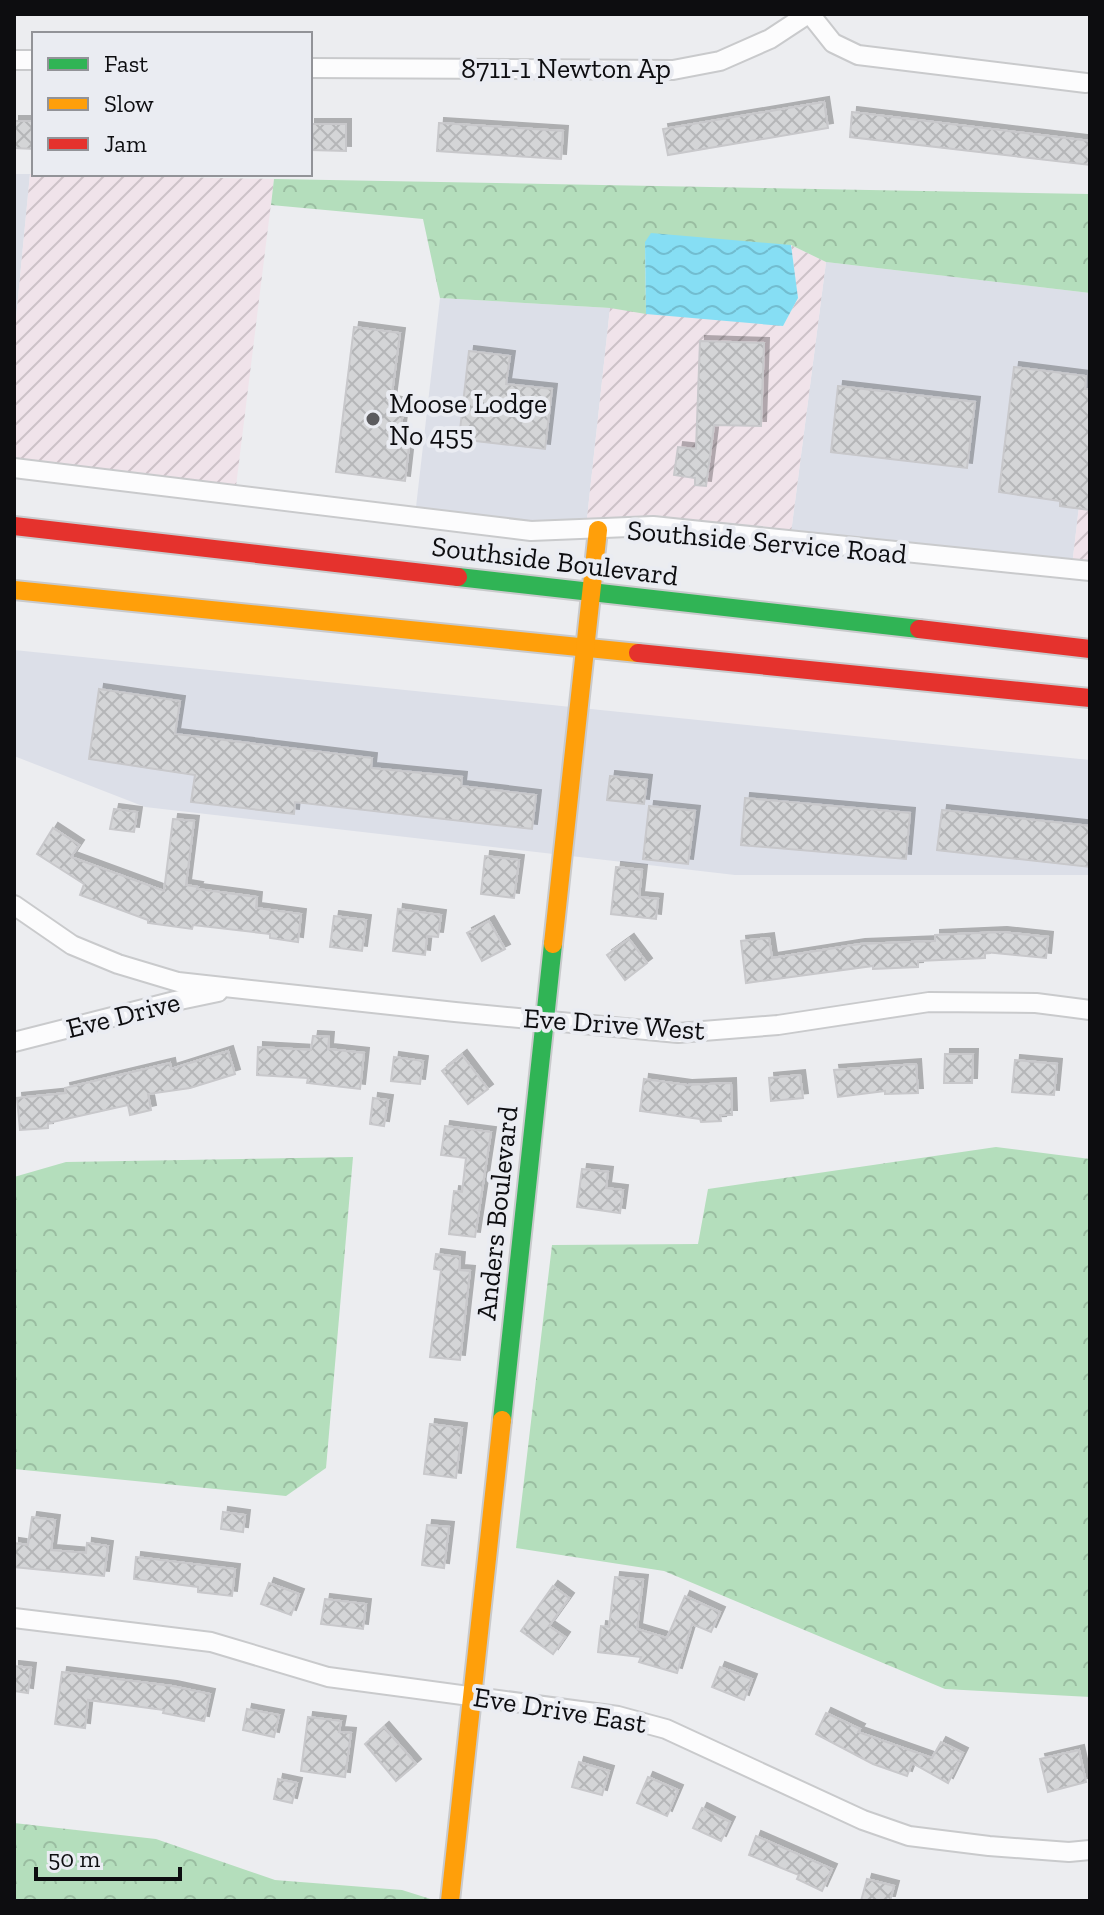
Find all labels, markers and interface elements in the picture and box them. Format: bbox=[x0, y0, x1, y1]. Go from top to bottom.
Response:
legend bbox=[32, 32, 312, 176]
text: Fast bbox=[104, 49, 148, 78]
street label: 8711-1 Newton Ap bbox=[461, 52, 671, 85]
text: Slow bbox=[104, 89, 154, 118]
text: Jam bbox=[104, 129, 147, 158]
place label: Moose Lodge No 455 bbox=[389, 387, 547, 452]
marker: Moose Lodge No 455 bbox=[364, 410, 382, 428]
street label: Southside Service Road bbox=[626, 513, 908, 571]
street label: Southside Boulevard bbox=[430, 530, 680, 592]
street label: Eve Drive bbox=[63, 985, 183, 1045]
street label: Eve Drive West bbox=[522, 1001, 706, 1047]
street label: Anders Boulevard bbox=[469, 1104, 525, 1322]
street label: Eve Drive East bbox=[471, 1680, 649, 1740]
scale bar bbox=[36, 1831, 180, 1881]
text: 50 m bbox=[48, 1844, 101, 1873]

